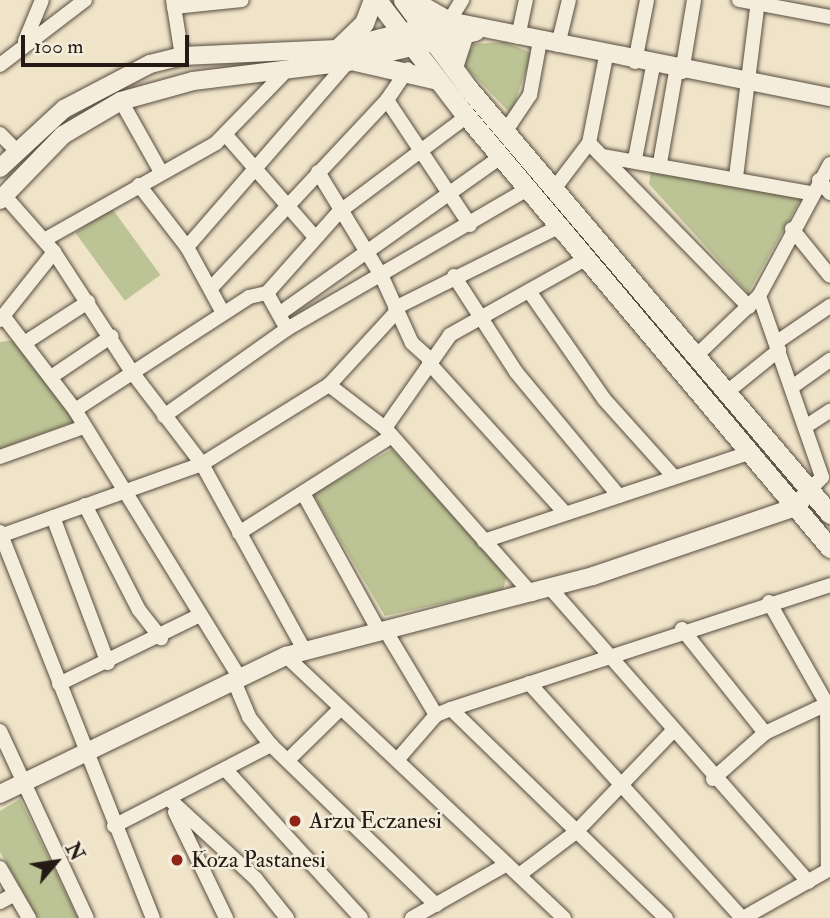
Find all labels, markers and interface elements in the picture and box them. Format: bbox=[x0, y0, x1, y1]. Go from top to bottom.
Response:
scale bar bbox=[24, 21, 192, 65]
text: 100 m bbox=[34, 33, 84, 60]
place label: Arzu Eczanesi bbox=[309, 807, 442, 835]
marker: Arzu Eczanesi bbox=[287, 813, 303, 829]
north arrow bbox=[21, 827, 91, 897]
text: N bbox=[60, 839, 89, 865]
place label: Koza Pastanesi bbox=[191, 846, 326, 874]
marker: Koza Pastanesi bbox=[169, 852, 185, 868]

